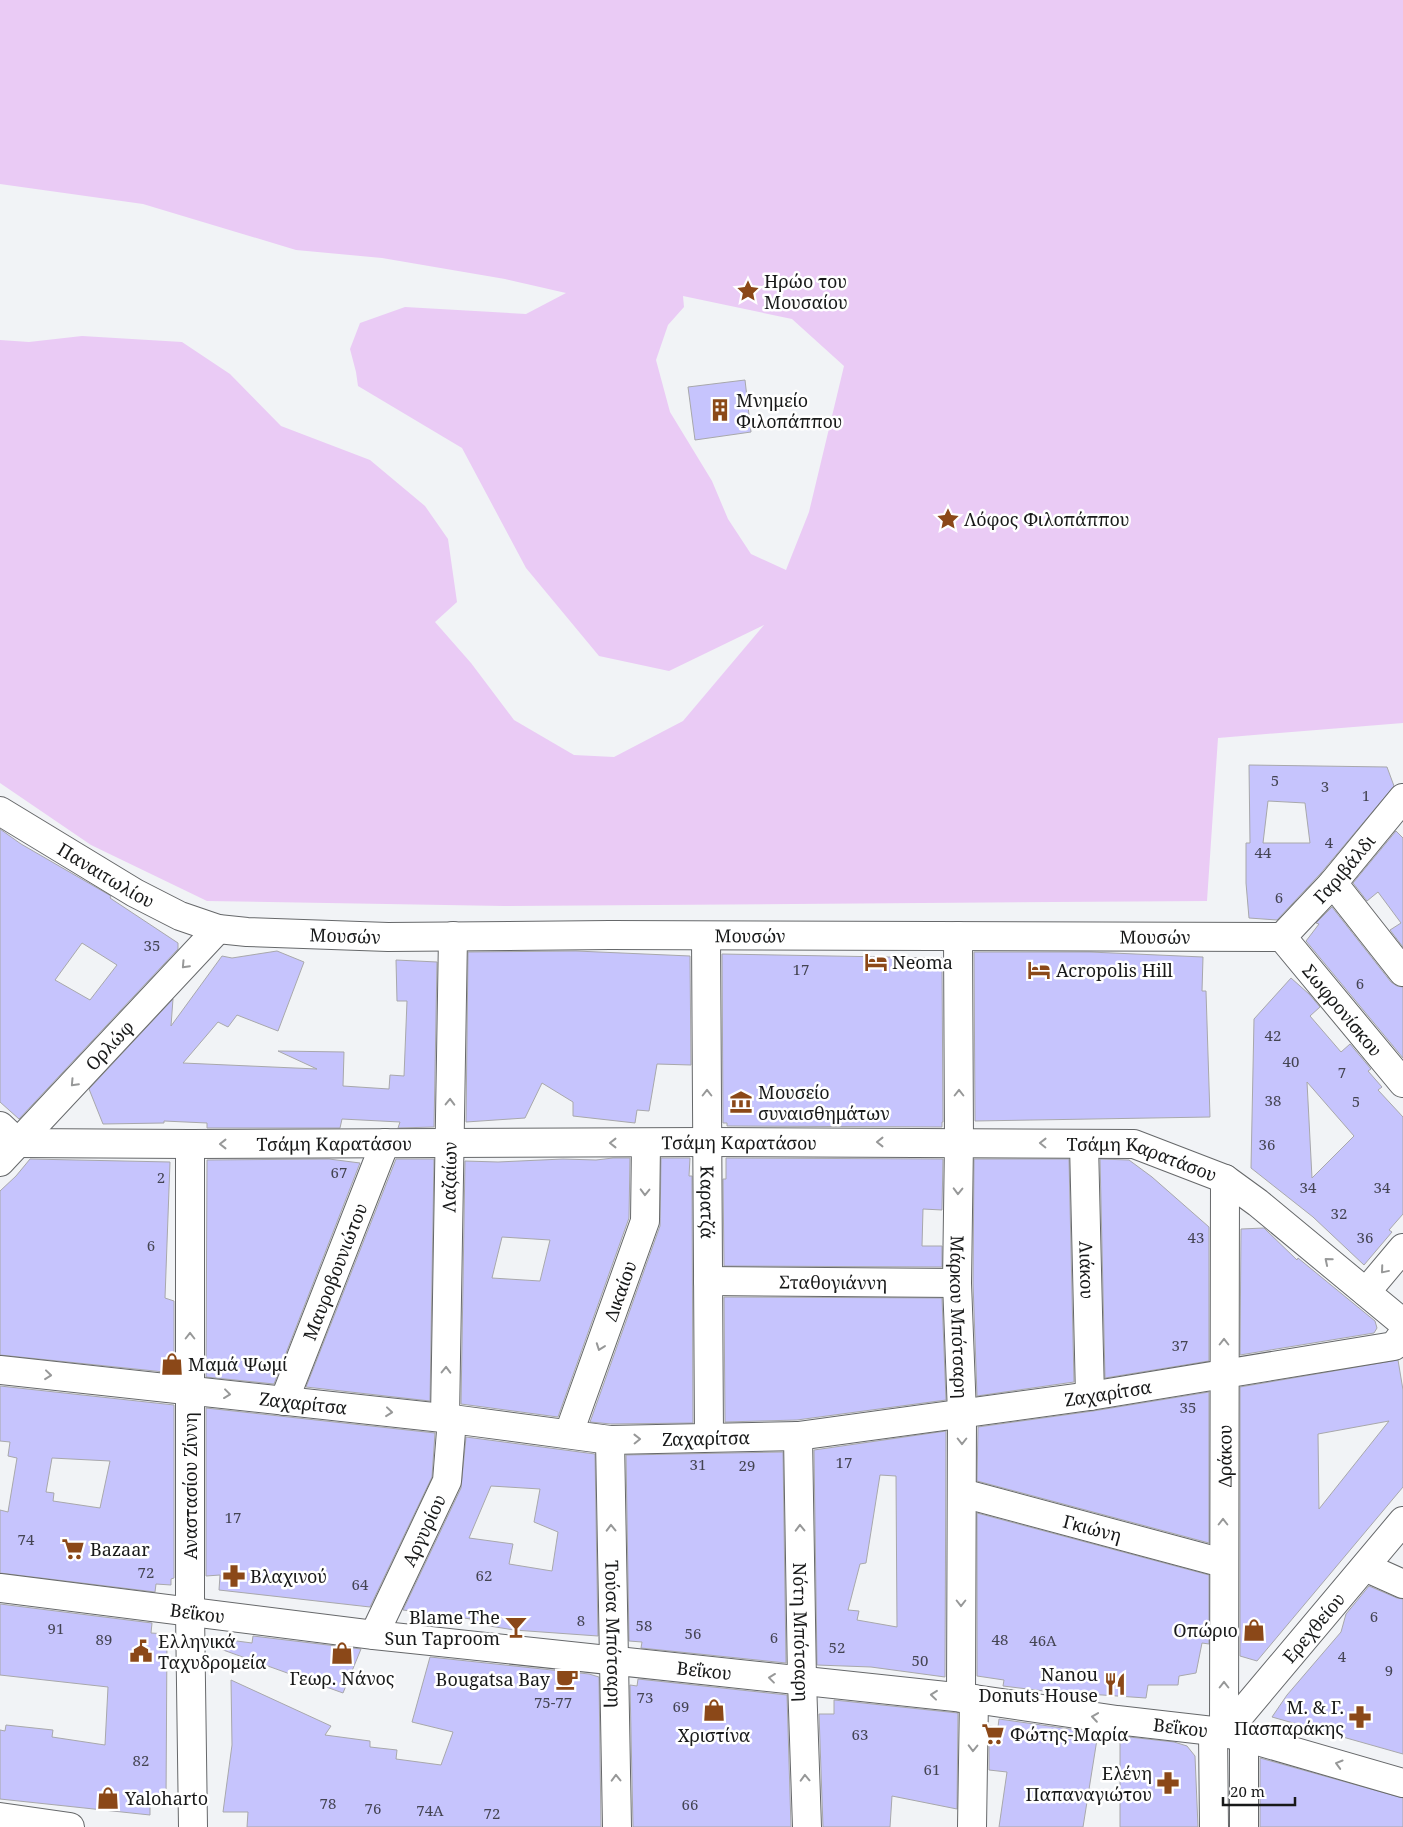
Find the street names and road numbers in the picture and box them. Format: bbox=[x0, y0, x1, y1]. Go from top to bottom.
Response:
street label: Γαριβάλδι bbox=[1308, 829, 1380, 909]
street label: Παναιτωλίου bbox=[53, 837, 159, 913]
street label: Μουσών bbox=[309, 922, 381, 949]
street label: Μουσών bbox=[715, 923, 786, 948]
street label: Μουσών bbox=[1120, 925, 1191, 949]
street label: Σωφρονίσκου bbox=[1297, 959, 1388, 1061]
street label: Ορλώφ bbox=[80, 1015, 139, 1076]
street label: Τσάμη Καρατάσου bbox=[662, 1130, 817, 1155]
street label: Τσάμη Καρατάσου bbox=[257, 1131, 412, 1156]
street label: Τσάμη Καρατάσου bbox=[1066, 1132, 1220, 1187]
street label: Λαζαίων bbox=[436, 1141, 462, 1213]
street label: Καρατζά bbox=[695, 1165, 720, 1239]
street label: Μαυροβουνιώτου bbox=[297, 1199, 372, 1344]
street label: Μάρκου Μπότσαρη bbox=[945, 1235, 973, 1399]
street label: Λιάκου bbox=[1074, 1241, 1100, 1299]
street label: Δικαίου bbox=[598, 1257, 642, 1324]
street label: Σταθογιάννη bbox=[779, 1270, 887, 1294]
street label: Ζαχαρίτσα bbox=[1063, 1374, 1154, 1411]
street label: Ζαχαρίτσα bbox=[258, 1386, 349, 1420]
street label: Αναστασίου Ζίννη bbox=[178, 1412, 202, 1560]
street label: Ζαχαρίτσα bbox=[662, 1425, 751, 1451]
street label: Δράκου bbox=[1212, 1425, 1237, 1487]
street label: Αργυρίου bbox=[396, 1490, 451, 1570]
street label: Γκιώνη bbox=[1060, 1509, 1124, 1547]
street label: Τούσα Μπότσαρη bbox=[600, 1560, 627, 1708]
street label: Νότη Μπότσαρη bbox=[788, 1562, 815, 1702]
street label: Ερεχθείου bbox=[1277, 1587, 1350, 1668]
street label: Βεΐκου bbox=[169, 1597, 226, 1628]
street label: Βεΐκου bbox=[675, 1655, 733, 1685]
street label: Βεΐκου bbox=[1152, 1712, 1209, 1742]

